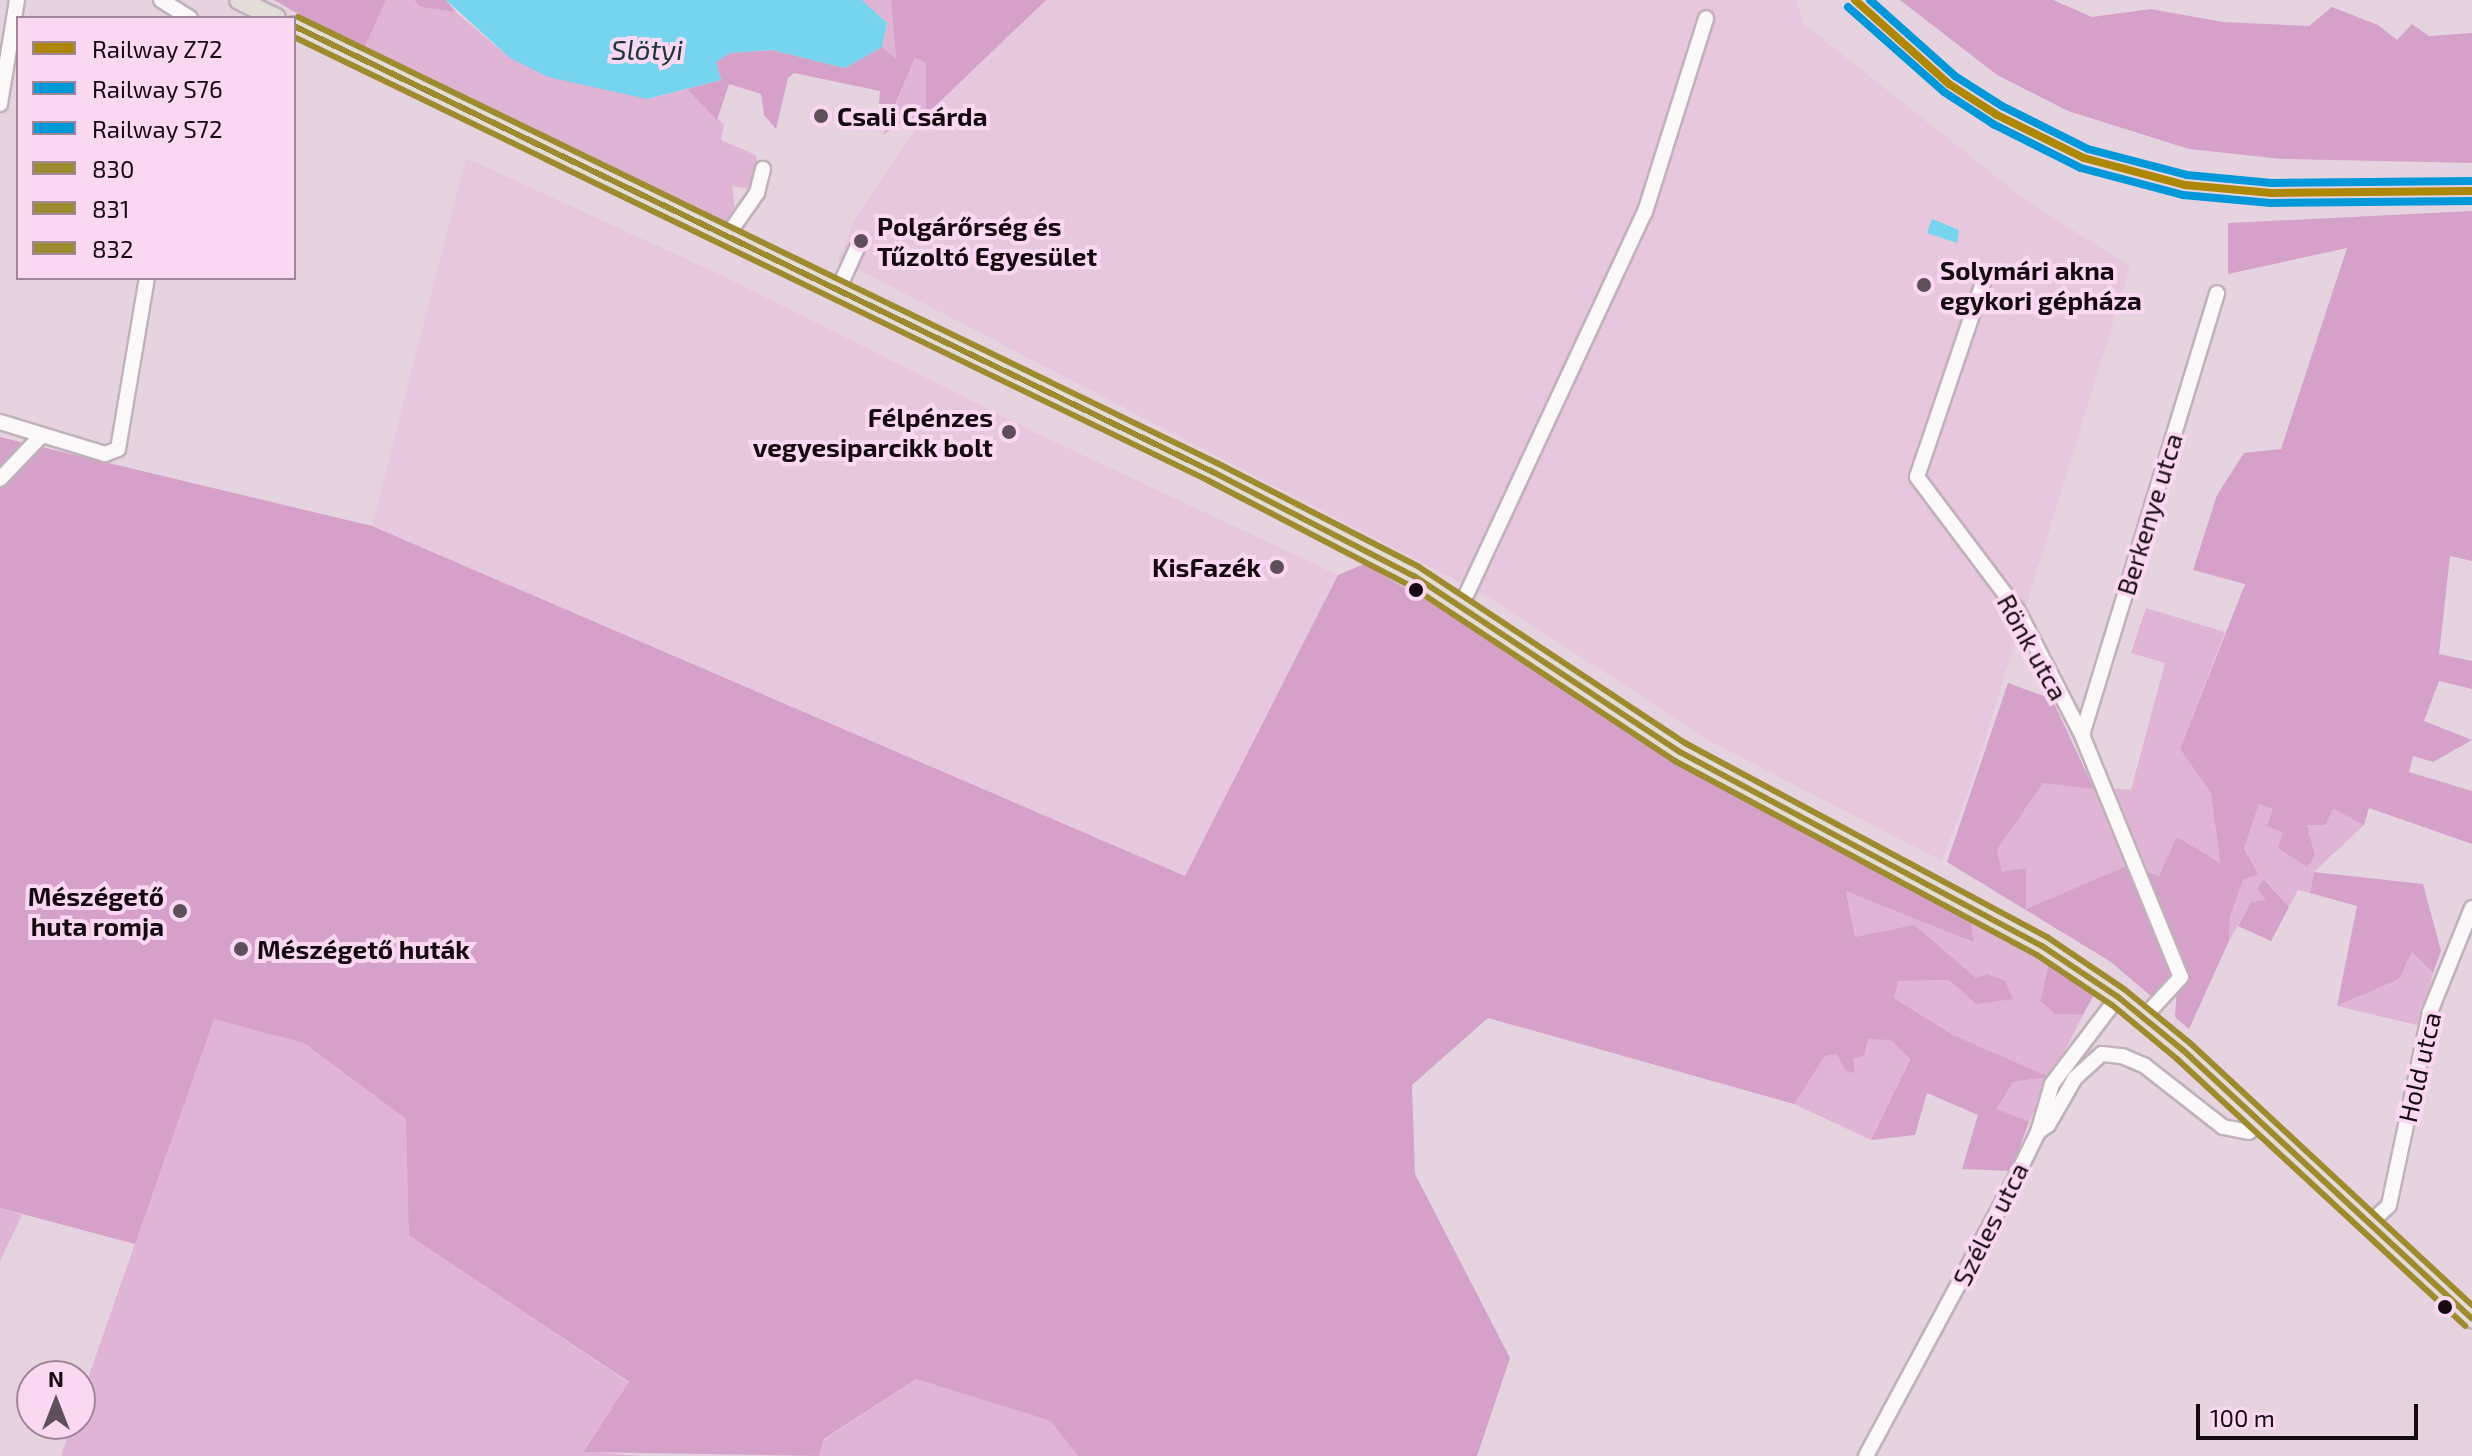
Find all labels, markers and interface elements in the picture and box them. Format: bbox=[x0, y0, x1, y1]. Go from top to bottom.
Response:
legend bbox=[16, 16, 296, 280]
water label: Slötyi bbox=[611, 32, 683, 66]
text: Railway Z72 bbox=[92, 34, 223, 63]
text: Railway S76 bbox=[92, 74, 223, 103]
place label: Csali Csárda bbox=[837, 100, 987, 132]
marker: Csali Csárda bbox=[812, 107, 830, 125]
text: Railway S72 bbox=[92, 114, 222, 143]
text: 830 bbox=[92, 154, 134, 183]
text: 831 bbox=[92, 194, 129, 223]
place label: Polgárőrség és Tűzoltó Egyesület bbox=[877, 210, 1097, 272]
marker: Polgárőrség és Tűzoltó Egyesület bbox=[852, 232, 870, 250]
text: 832 bbox=[92, 234, 133, 263]
place label: Solymári akna egykori gépháza bbox=[1940, 254, 2142, 316]
marker: Solymári akna egykori gépháza bbox=[1915, 276, 1933, 294]
place label: Félpénzes vegyesiparcikk bolt bbox=[753, 401, 993, 462]
marker: Félpénzes vegyesiparcikk bolt bbox=[1000, 423, 1018, 441]
street label: Berkenye utca bbox=[2110, 429, 2188, 599]
place label: KisFazék bbox=[1152, 551, 1261, 583]
marker: KisFazék bbox=[1268, 558, 1286, 576]
unlabelled marker bbox=[1408, 582, 1424, 598]
street label: Rönk utca bbox=[1991, 588, 2075, 706]
place label: Mészégető huta romja bbox=[28, 880, 164, 942]
marker: Mészégető huta romja bbox=[171, 902, 189, 920]
place label: Mészégető huták bbox=[257, 933, 470, 965]
marker: Mészégető huták bbox=[232, 940, 250, 958]
street label: Hold utca bbox=[2391, 1009, 2447, 1125]
street label: Széles utca bbox=[1946, 1157, 2034, 1291]
unlabelled marker bbox=[2437, 1299, 2453, 1315]
north arrow bbox=[16, 1360, 96, 1440]
text: N bbox=[48, 1365, 64, 1391]
scale bar bbox=[2200, 1388, 2422, 1438]
text: 100 m bbox=[2210, 1403, 2275, 1432]

